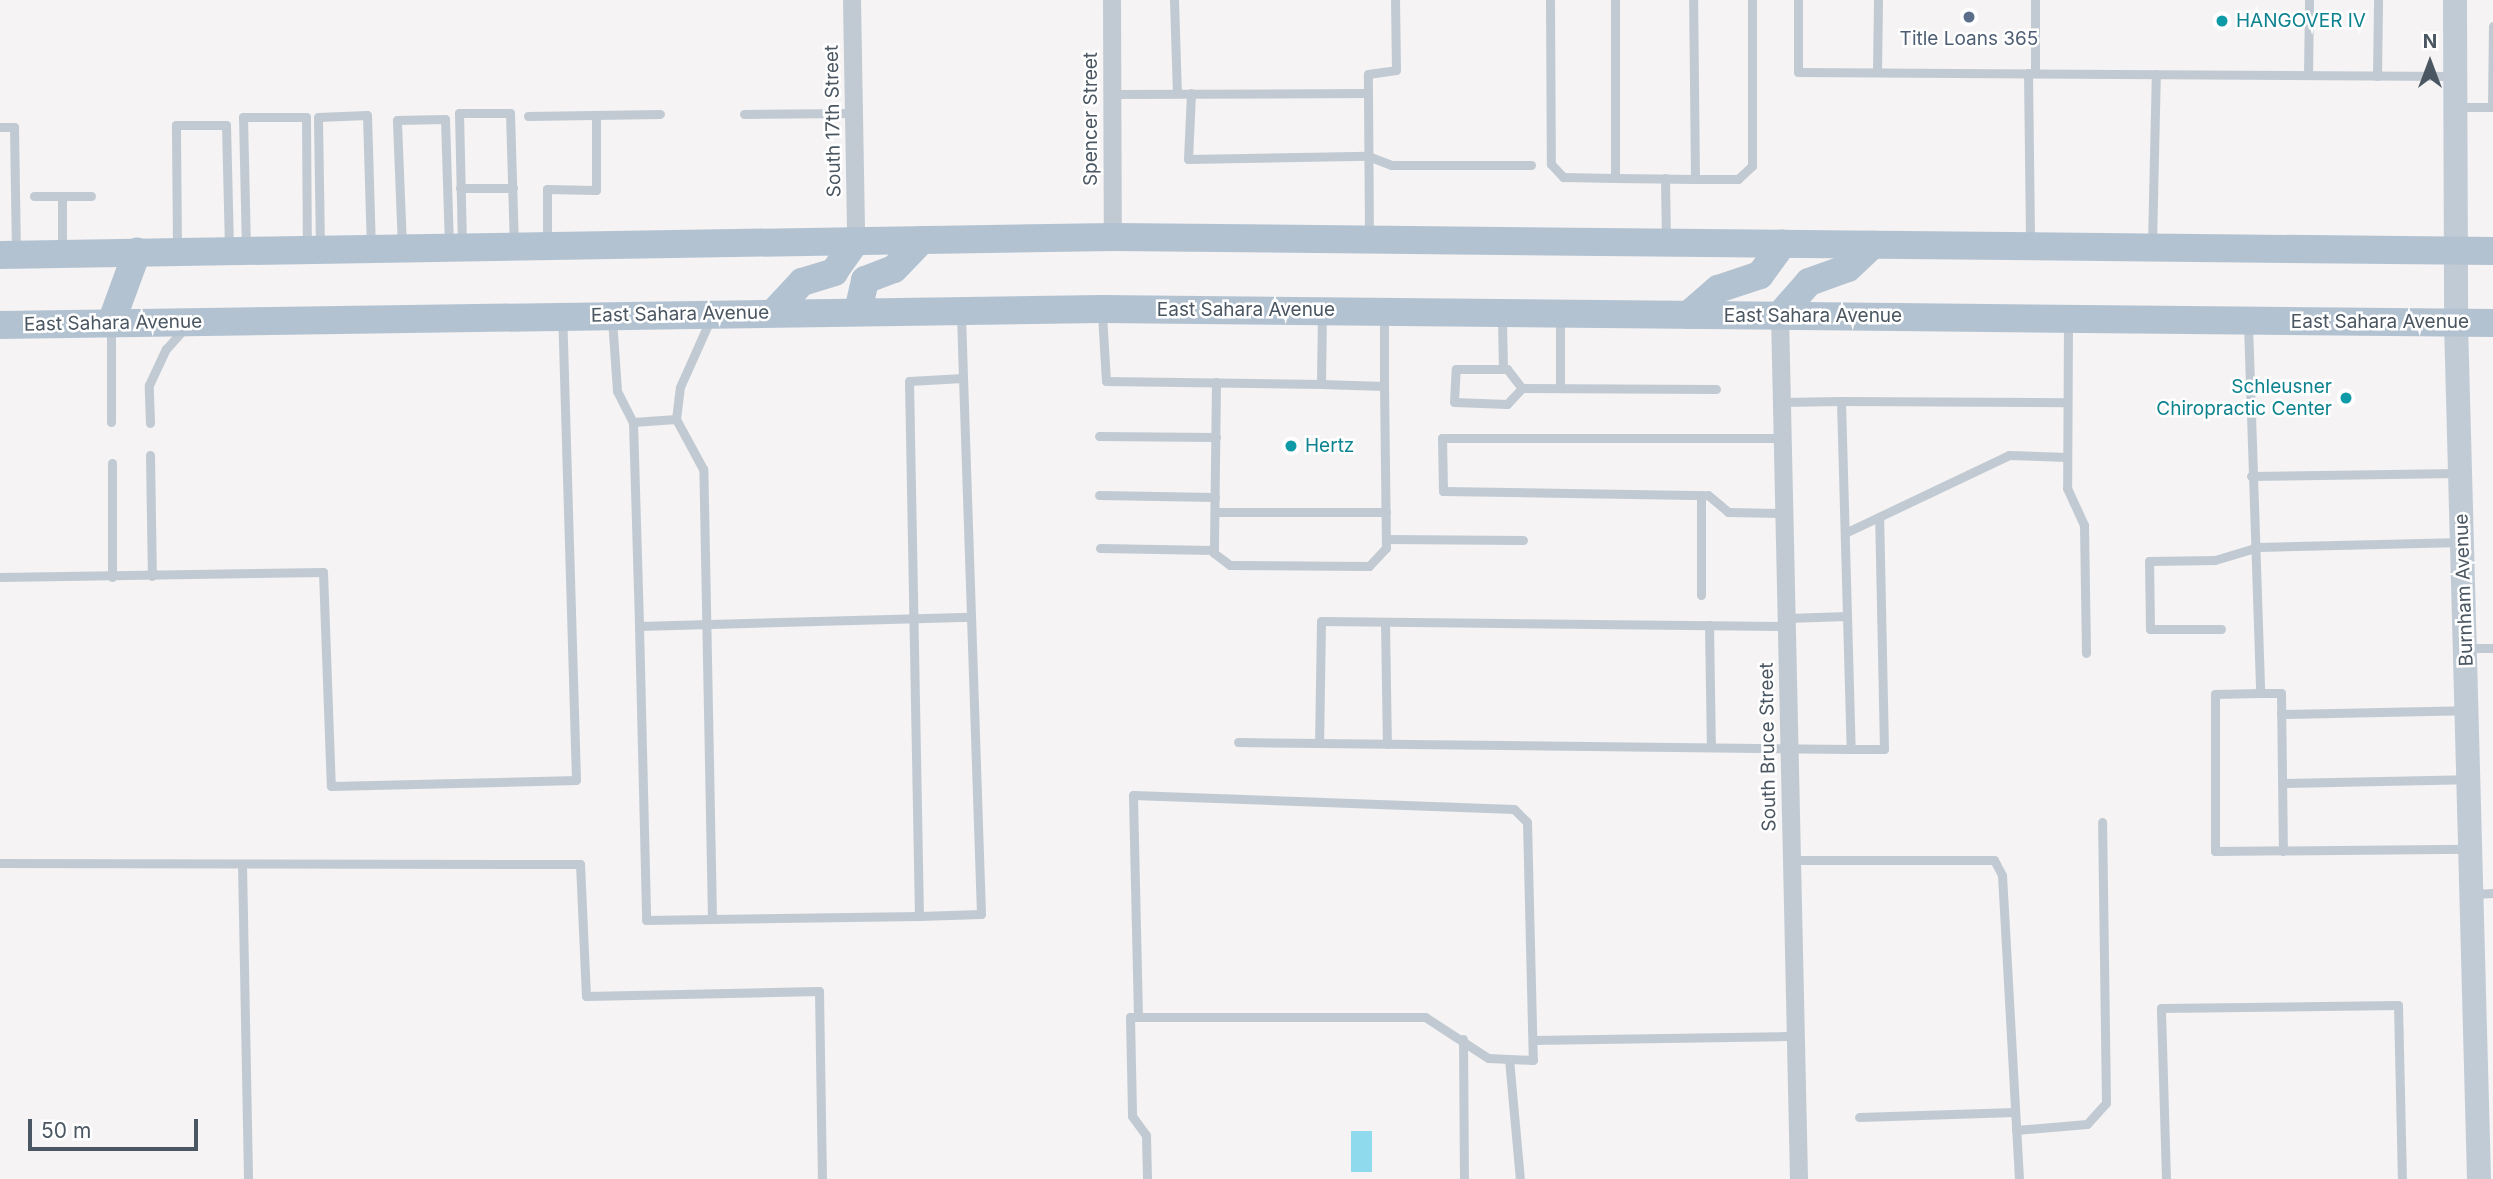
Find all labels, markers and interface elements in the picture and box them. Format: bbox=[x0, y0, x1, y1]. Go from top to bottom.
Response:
marker: Title Loans 365 bbox=[1961, 9, 1977, 25]
place label: HANGOVER IV bbox=[2236, 10, 2366, 32]
marker: HANGOVER IV bbox=[2214, 13, 2230, 29]
place label: Title Loans 365 bbox=[1900, 28, 2038, 50]
north arrow bbox=[2395, 28, 2465, 98]
text: N bbox=[2423, 30, 2437, 53]
street label: South 17th Street bbox=[820, 45, 846, 197]
street label: Spencer Street bbox=[1080, 52, 1102, 186]
street label: East Sahara Avenue bbox=[1157, 299, 1335, 321]
street label: East Sahara Avenue bbox=[591, 301, 769, 327]
street label: East Sahara Avenue bbox=[1724, 305, 1902, 327]
street label: East Sahara Avenue bbox=[24, 310, 202, 336]
street label: East Sahara Avenue bbox=[2291, 311, 2469, 333]
place label: Schleusner Chiropractic Center bbox=[2156, 376, 2332, 420]
marker: Schleusner Chiropractic Center bbox=[2338, 390, 2354, 406]
place label: Hertz bbox=[1305, 435, 1354, 457]
marker: Hertz bbox=[1283, 438, 1299, 454]
street label: Burnham Avenue bbox=[2450, 513, 2478, 667]
street label: South Bruce Street bbox=[1755, 662, 1781, 832]
scale bar bbox=[32, 1106, 201, 1150]
text: 50 m bbox=[41, 1118, 91, 1143]

